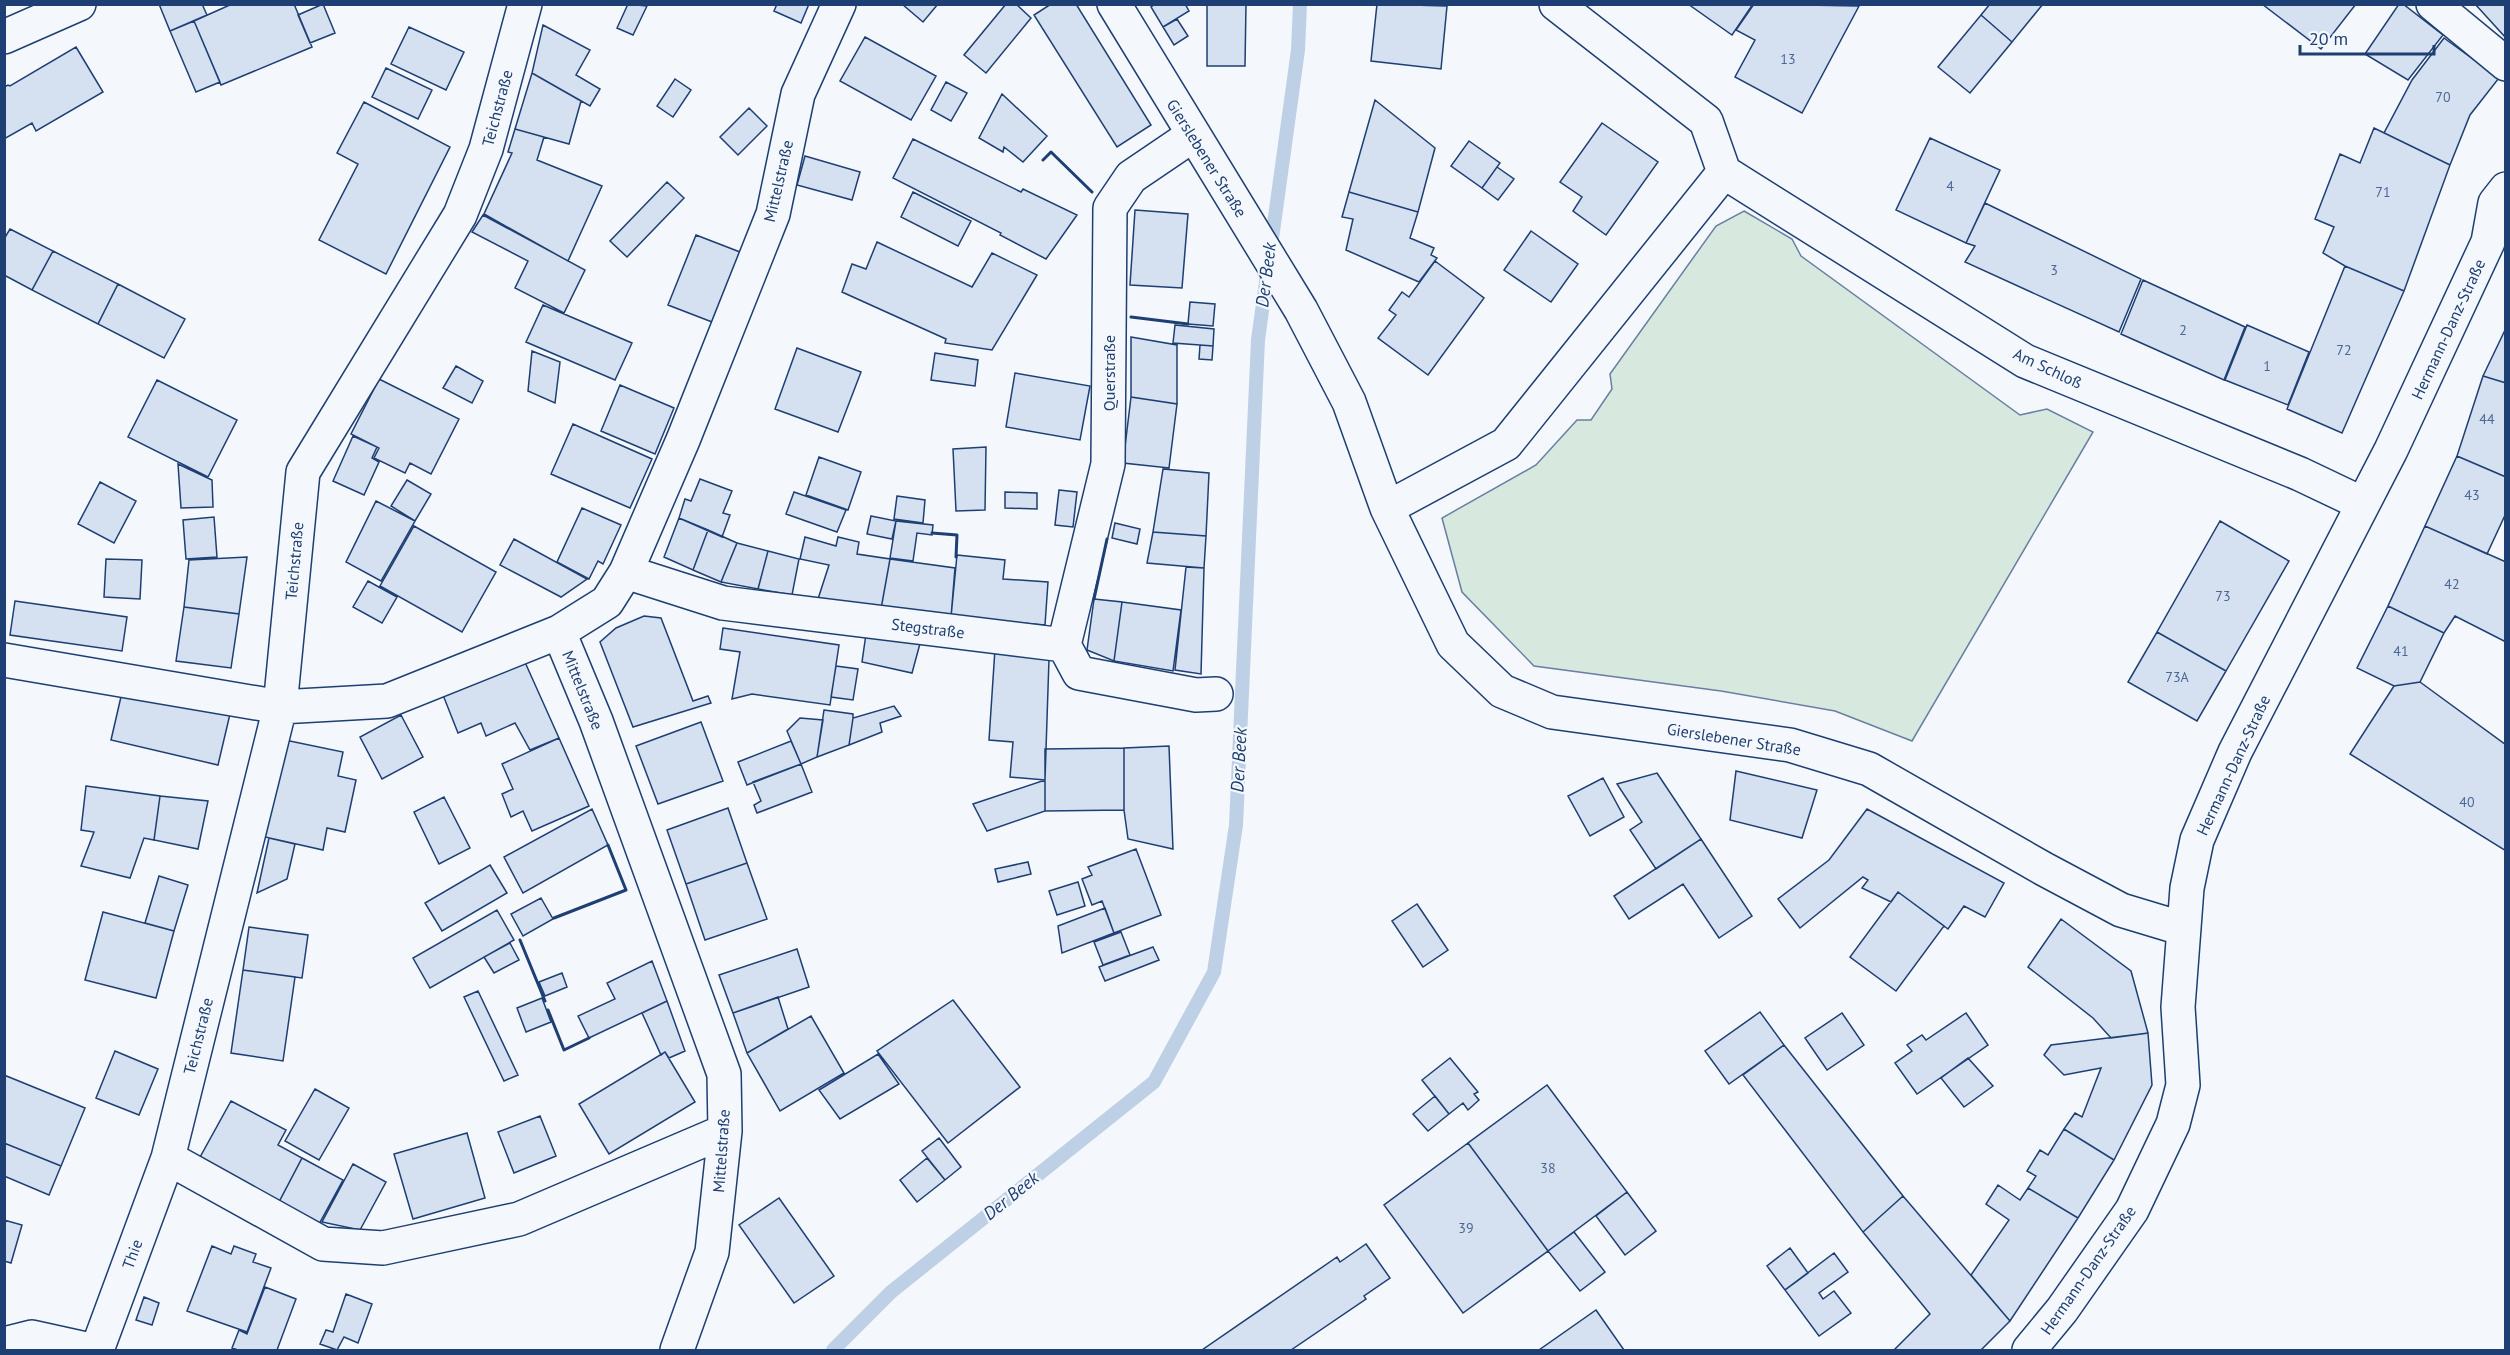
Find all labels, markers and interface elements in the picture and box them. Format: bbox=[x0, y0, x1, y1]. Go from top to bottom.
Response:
scale bar bbox=[2300, 18, 2434, 56]
text: 20 m bbox=[2309, 27, 2348, 50]
house number: 13 bbox=[1780, 50, 1796, 68]
street label: Teichstraße bbox=[477, 68, 517, 148]
house number: 70 bbox=[2435, 88, 2451, 106]
street label: Gierslebener Straße bbox=[1163, 95, 1251, 221]
street label: Mittelstraße bbox=[759, 138, 797, 224]
house number: 4 bbox=[1946, 177, 1954, 195]
house number: 71 bbox=[2375, 183, 2391, 201]
water label: Der Beek bbox=[1250, 240, 1281, 309]
street label: Hermann-Danz-Straße bbox=[2407, 256, 2489, 402]
house number: 3 bbox=[2050, 261, 2058, 279]
house number: 2 bbox=[2179, 321, 2187, 339]
street label: Querstraße bbox=[1099, 335, 1119, 411]
house number: 72 bbox=[2336, 341, 2352, 359]
street label: Am Schloß bbox=[2010, 343, 2086, 393]
house number: 1 bbox=[2263, 357, 2271, 375]
house number: 44 bbox=[2479, 410, 2495, 428]
house number: 43 bbox=[2464, 486, 2480, 504]
street label: Teichstraße bbox=[281, 521, 307, 601]
house number: 42 bbox=[2444, 575, 2460, 593]
house number: 73 bbox=[2215, 587, 2231, 605]
street label: Stegstraße bbox=[890, 614, 966, 642]
house number: 41 bbox=[2393, 642, 2409, 660]
street label: Mittelstraße bbox=[558, 648, 608, 732]
house number: 73A bbox=[2165, 668, 2190, 686]
street label: Hermann-Danz-Straße bbox=[2192, 692, 2274, 838]
street label: Gierslebener Straße bbox=[1666, 719, 1802, 759]
water label: Der Beek bbox=[1225, 726, 1252, 793]
house number: 40 bbox=[2459, 793, 2475, 811]
street label: Teichstraße bbox=[179, 996, 217, 1076]
street label: Mittelstraße bbox=[708, 1109, 734, 1193]
house number: 38 bbox=[1540, 1159, 1556, 1177]
water label: Der Beek bbox=[978, 1166, 1044, 1225]
street label: Hermann-Danz-Straße bbox=[2036, 1202, 2140, 1338]
house number: 39 bbox=[1458, 1219, 1474, 1237]
street label: Thie bbox=[117, 1236, 147, 1272]

